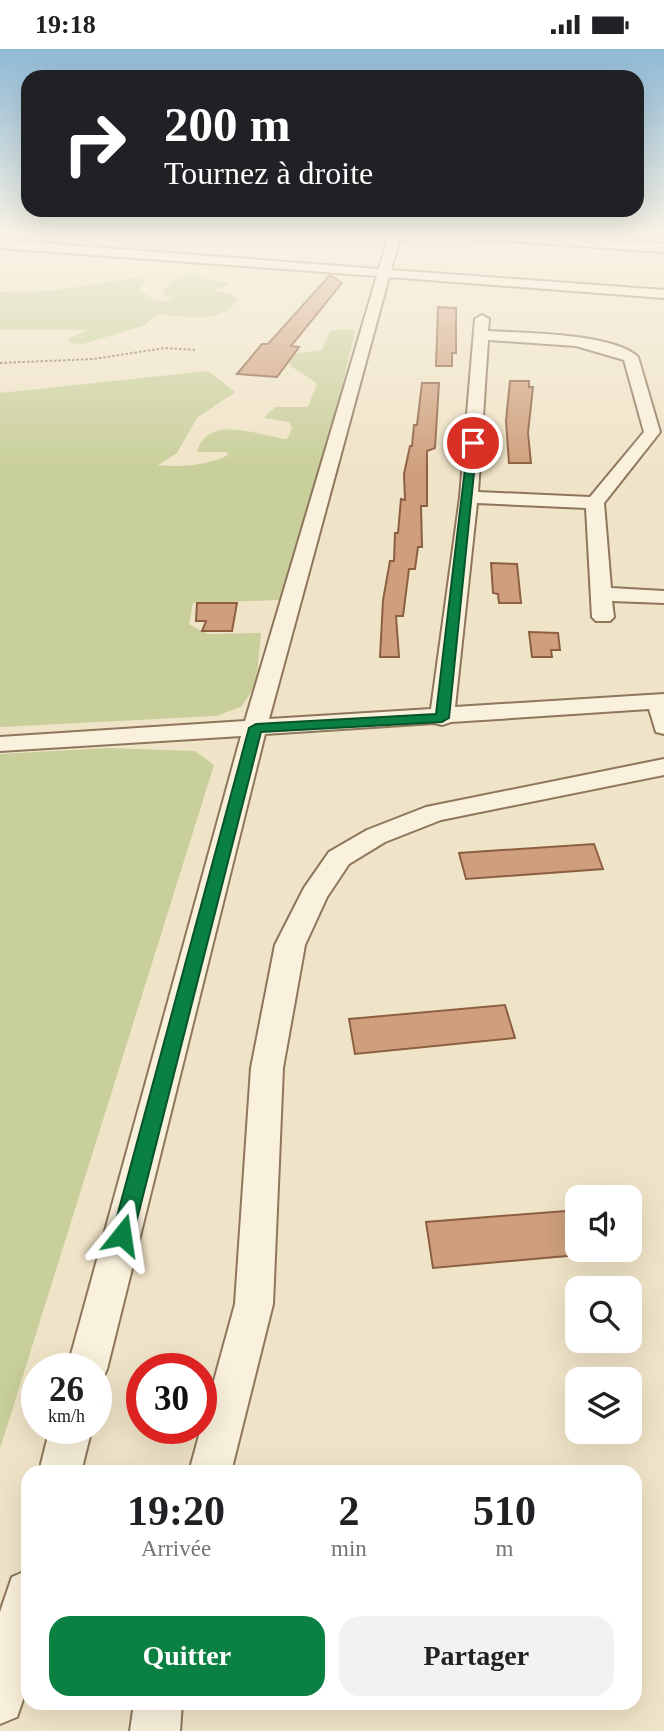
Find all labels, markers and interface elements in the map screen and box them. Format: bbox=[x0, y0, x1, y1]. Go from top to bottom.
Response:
text: 19:18 bbox=[35, 10, 96, 39]
text: 200 m bbox=[164, 97, 291, 152]
icon: right bbox=[49, 98, 140, 189]
text: Tournez à droite bbox=[164, 155, 373, 191]
pin bbox=[443, 413, 503, 473]
icon: arrive bbox=[454, 424, 492, 462]
map controls bbox=[565, 1185, 642, 1444]
button: sound bbox=[565, 1185, 642, 1262]
position arrow bbox=[85, 1198, 159, 1272]
button: search bbox=[565, 1276, 642, 1353]
speed limit sign: 30 bbox=[126, 1353, 217, 1444]
button: layers bbox=[565, 1367, 642, 1444]
text: 26 bbox=[49, 1370, 84, 1409]
text: km/h bbox=[48, 1406, 85, 1426]
text: 19:20 bbox=[127, 1488, 225, 1534]
text: 2 bbox=[338, 1488, 359, 1534]
text: 510 bbox=[473, 1488, 536, 1534]
text: Arrivée bbox=[141, 1536, 211, 1561]
text: min bbox=[331, 1536, 367, 1561]
text: m bbox=[495, 1536, 513, 1561]
button: Quitter bbox=[49, 1616, 325, 1696]
button: Partager bbox=[339, 1616, 614, 1696]

